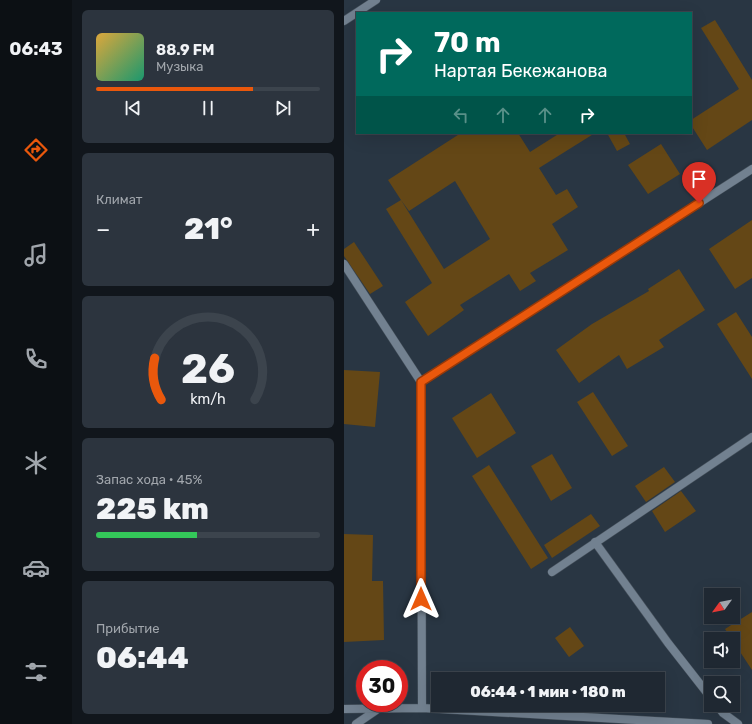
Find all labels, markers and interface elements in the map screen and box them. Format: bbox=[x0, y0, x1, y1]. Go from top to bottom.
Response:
text: 70 m bbox=[434, 26, 501, 59]
icon: right bbox=[368, 28, 420, 80]
text: 06:43 bbox=[9, 38, 63, 60]
text: 88.9 FM bbox=[156, 41, 214, 59]
text: Музыка bbox=[156, 59, 203, 74]
text: Нартая Бекежанова bbox=[434, 60, 607, 82]
icon: previous bbox=[122, 97, 144, 119]
icon: pause bbox=[197, 97, 219, 119]
icon: next bbox=[272, 97, 294, 119]
icon: left bbox=[450, 104, 472, 126]
icon: ahead bbox=[492, 104, 514, 126]
icon: ahead bbox=[534, 104, 556, 126]
icon: right bbox=[576, 104, 598, 126]
icon: directions bbox=[22, 136, 50, 164]
pin bbox=[682, 162, 716, 203]
icon: arrive bbox=[688, 168, 710, 190]
text: Климат bbox=[96, 192, 142, 207]
text: 21° bbox=[184, 211, 233, 247]
text: − bbox=[96, 216, 110, 243]
text: + bbox=[306, 216, 320, 243]
icon: music bbox=[22, 241, 50, 269]
text: 26 bbox=[181, 344, 235, 393]
icon: phone bbox=[22, 345, 50, 373]
text: km/h bbox=[190, 391, 226, 408]
icon: climate bbox=[22, 449, 50, 477]
text: Запас хода · 45% bbox=[96, 472, 202, 487]
text: 225 km bbox=[96, 491, 209, 527]
icon: car bbox=[22, 554, 50, 582]
position arrow bbox=[400, 578, 442, 620]
north arrow bbox=[704, 588, 740, 624]
map controls bbox=[704, 588, 740, 712]
text: Прибытие bbox=[96, 621, 160, 636]
button: sound bbox=[704, 632, 740, 668]
text: 06:44 bbox=[96, 640, 189, 676]
icon: filters bbox=[22, 658, 50, 686]
speed limit sign: 30 bbox=[356, 660, 408, 712]
button: search bbox=[704, 676, 740, 712]
text: 06:44 · 1 мин · 180 m bbox=[470, 683, 626, 701]

